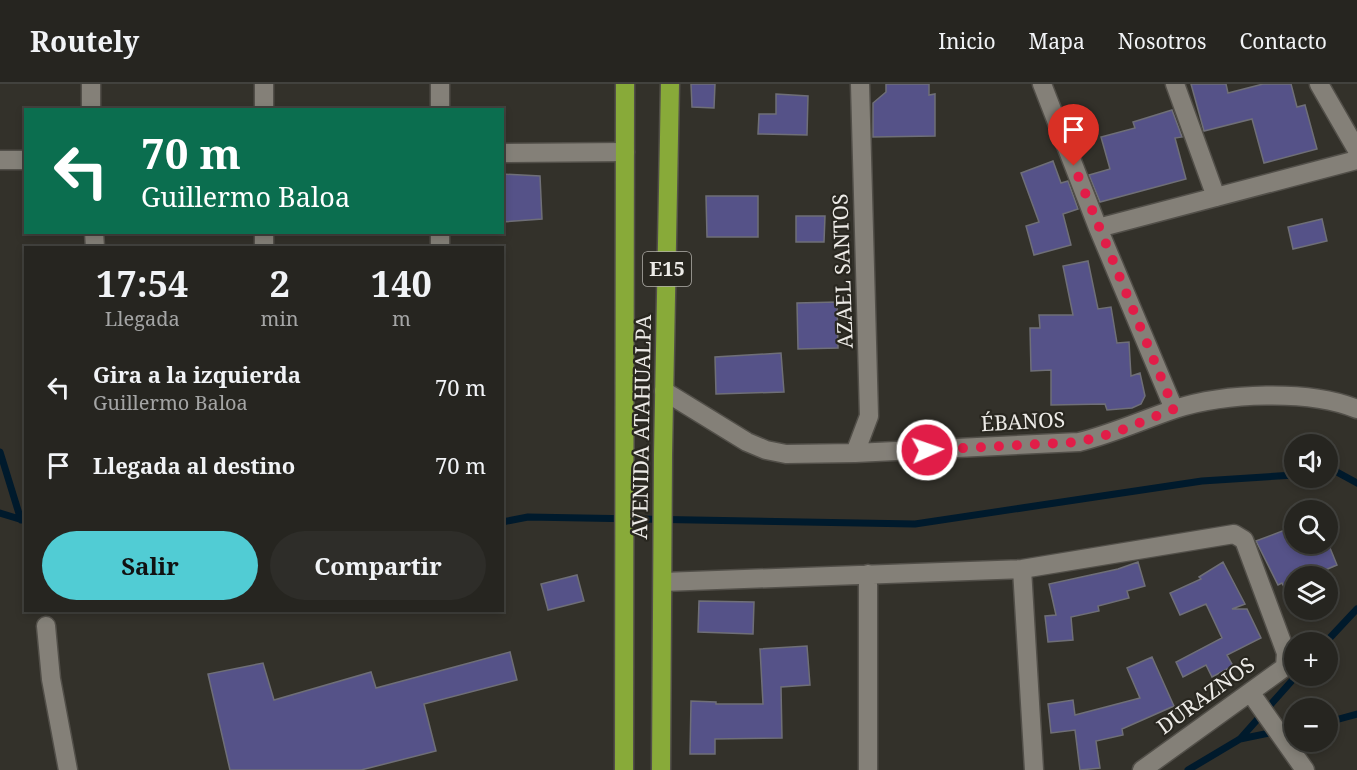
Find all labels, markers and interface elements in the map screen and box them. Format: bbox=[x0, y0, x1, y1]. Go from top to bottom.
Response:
text: Routely bbox=[30, 22, 139, 60]
text: Inicio bbox=[938, 27, 996, 55]
text: Mapa bbox=[1029, 27, 1085, 55]
text: Nosotros bbox=[1118, 27, 1206, 55]
text: Contacto bbox=[1239, 27, 1327, 55]
pin bbox=[1048, 104, 1099, 166]
icon: arrive bbox=[1057, 113, 1090, 146]
text: 70 m bbox=[141, 124, 241, 181]
icon: left bbox=[42, 132, 120, 210]
text: Guillermo Baloa bbox=[141, 178, 350, 215]
street label: AZAEL SANTOS bbox=[825, 193, 859, 349]
road number: E15 bbox=[643, 252, 691, 286]
text: 17:54 bbox=[96, 259, 188, 308]
text: 2 bbox=[269, 259, 290, 308]
text: 140 bbox=[371, 259, 432, 308]
text: Llegada bbox=[105, 305, 180, 332]
text: min bbox=[261, 305, 299, 332]
text: m bbox=[392, 305, 411, 332]
street label: AVENIDA ATAHUALPA bbox=[625, 314, 657, 540]
text: Gira a la izquierda bbox=[93, 359, 301, 389]
icon: left bbox=[42, 371, 75, 404]
text: 70 m bbox=[435, 372, 486, 402]
text: Guillermo Baloa bbox=[93, 389, 248, 416]
street label: ÉBANOS bbox=[980, 405, 1066, 437]
position arrow bbox=[895, 418, 959, 482]
map controls bbox=[1284, 434, 1338, 752]
button: sound bbox=[1284, 434, 1338, 488]
icon: arrive bbox=[42, 449, 75, 482]
text: Llegada al destino bbox=[93, 450, 295, 480]
text: 70 m bbox=[435, 450, 486, 480]
button: search bbox=[1284, 500, 1338, 554]
button: Salir bbox=[42, 531, 258, 600]
button: Compartir bbox=[270, 531, 486, 600]
button: layers bbox=[1284, 566, 1338, 620]
button: + bbox=[1284, 632, 1338, 686]
street label: DURAZNOS bbox=[1151, 650, 1260, 740]
button: − bbox=[1284, 698, 1338, 752]

